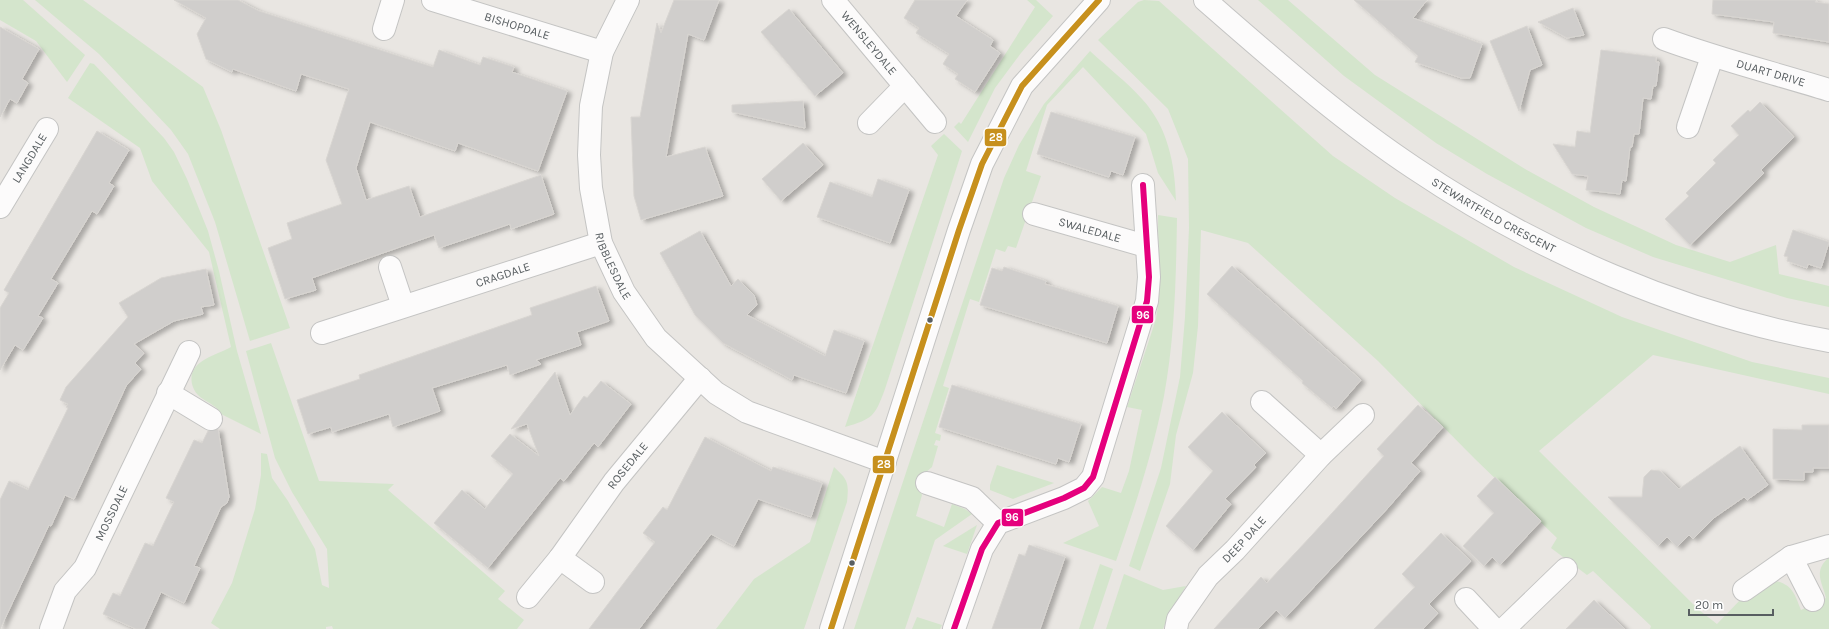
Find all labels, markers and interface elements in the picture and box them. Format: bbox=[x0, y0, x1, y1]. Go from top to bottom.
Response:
street label: WENSLEYDALE bbox=[838, 8, 900, 78]
street label: BISHOPDALE bbox=[483, 9, 552, 43]
street label: DUART DRIVE bbox=[1735, 56, 1807, 89]
line badge: 28 bbox=[984, 128, 1007, 147]
street label: LANGDALE bbox=[9, 131, 50, 186]
text: 28 bbox=[989, 131, 1003, 144]
street label: STEWARTFIELD CRESCENT bbox=[1429, 174, 1558, 256]
street label: SWALEDALE bbox=[1057, 214, 1123, 245]
street label: RIBBLESDALE bbox=[592, 231, 634, 302]
street label: CRAGDALE bbox=[474, 259, 532, 290]
line badge: 96 bbox=[1131, 305, 1154, 324]
text: 96 bbox=[1136, 309, 1150, 322]
unlabelled marker bbox=[925, 315, 935, 325]
street label: ROSEDALE bbox=[604, 439, 651, 492]
line badge: 28 bbox=[872, 455, 895, 474]
text: 28 bbox=[877, 458, 891, 471]
street label: MOSSDALE bbox=[92, 483, 131, 543]
line badge: 96 bbox=[1001, 508, 1024, 527]
text: 96 bbox=[1005, 511, 1019, 524]
street label: DEEP DALE bbox=[1219, 513, 1269, 566]
unlabelled marker bbox=[847, 558, 857, 568]
scale bar bbox=[1689, 591, 1773, 617]
text: 20 m bbox=[1695, 598, 1723, 612]

